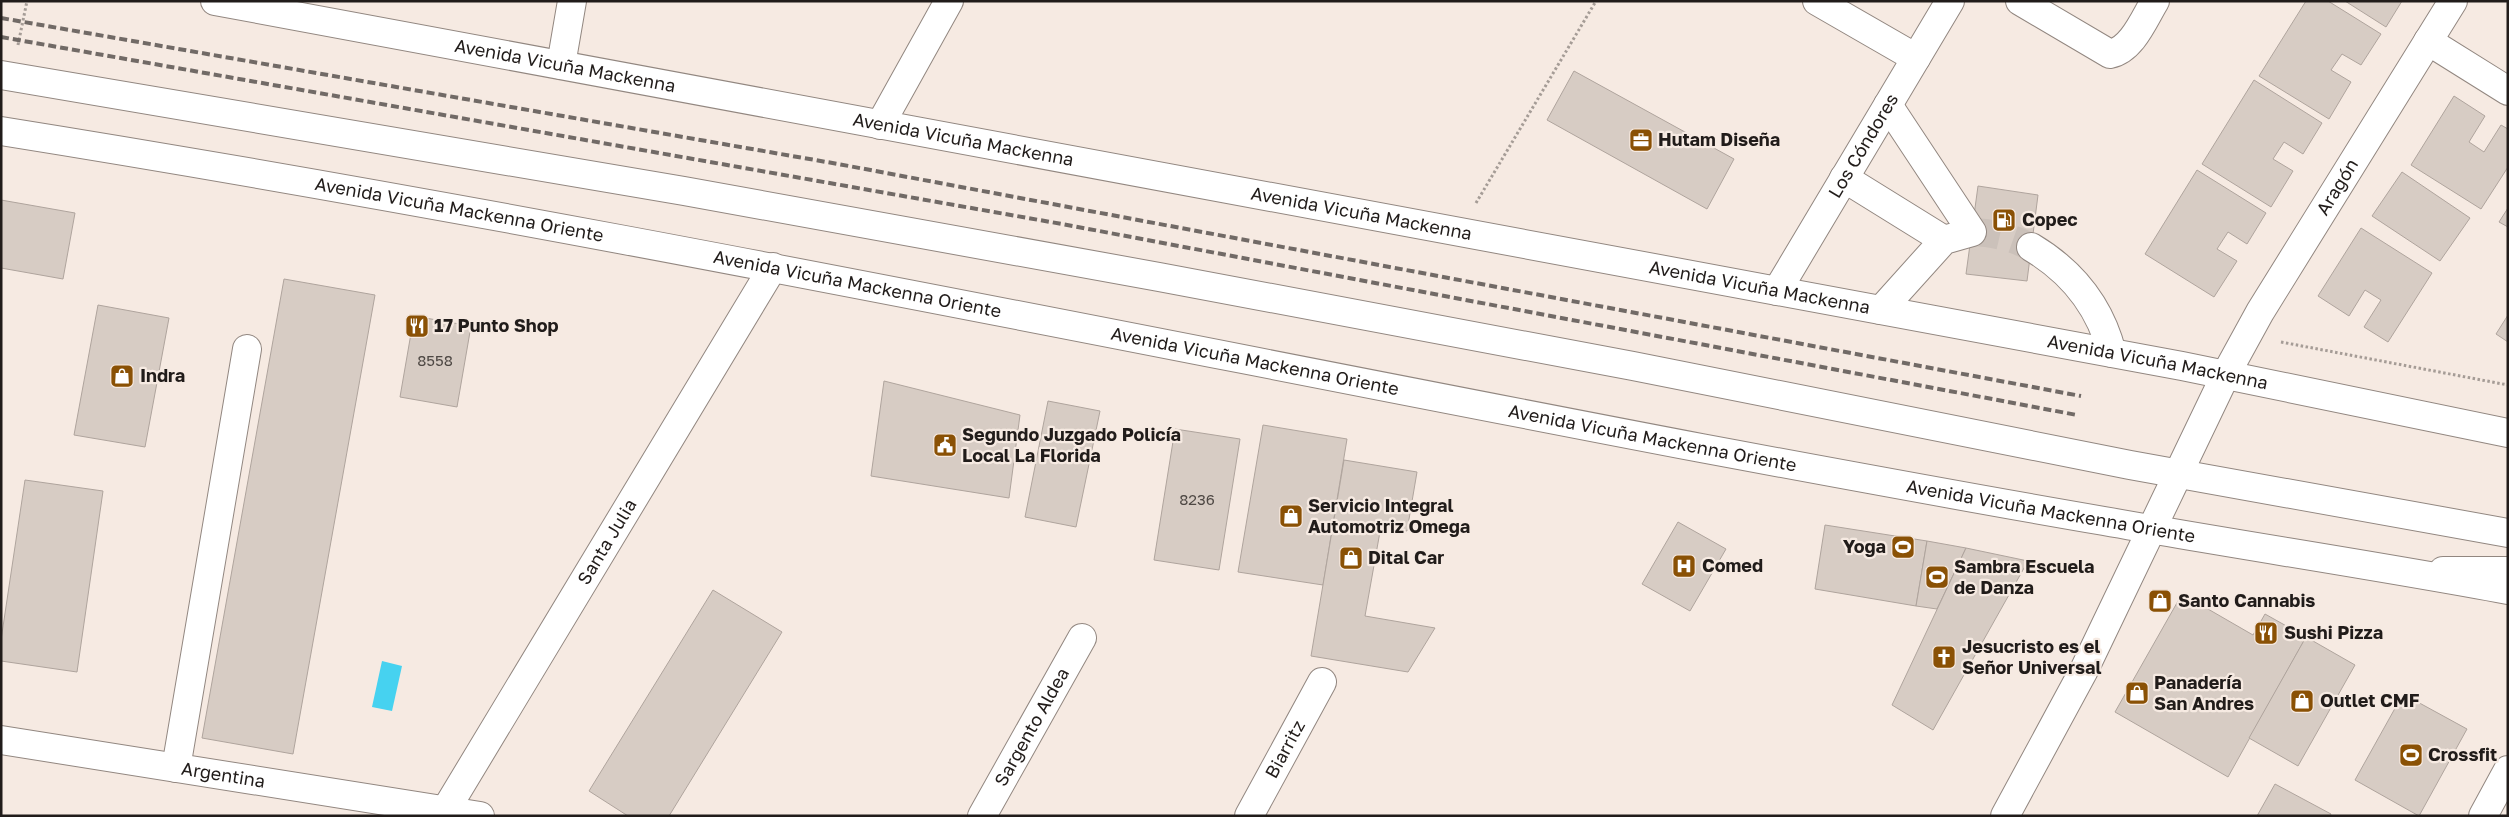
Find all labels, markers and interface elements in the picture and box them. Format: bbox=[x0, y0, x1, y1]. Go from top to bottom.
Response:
street label: Avenida Vicuña Mackenna bbox=[453, 34, 677, 96]
street label: Los Cóndores bbox=[1823, 89, 1902, 202]
street label: Avenida Vicuña Mackenna bbox=[851, 108, 1076, 170]
office icon: Hutam Diseña bbox=[1628, 127, 1654, 153]
place label: Hutam Diseña bbox=[1658, 128, 1780, 150]
street label: Aragón bbox=[2311, 154, 2362, 219]
street label: Avenida Vicuña Mackenna Oriente bbox=[313, 172, 606, 246]
street label: Avenida Vicuña Mackenna bbox=[1249, 181, 1474, 244]
fuel station icon: Copec bbox=[1991, 207, 2017, 233]
place label: Copec bbox=[2022, 208, 2078, 230]
street label: Avenida Vicuña Mackenna Oriente bbox=[712, 245, 1003, 322]
street label: Avenida Vicuña Mackenna bbox=[1648, 255, 1872, 318]
restaurant icon: 17 Punto Shop bbox=[404, 313, 430, 339]
place label: 17 Punto Shop bbox=[434, 314, 559, 336]
street label: Avenida Vicuña Mackenna Oriente bbox=[1109, 322, 1401, 399]
street label: Avenida Vicuña Mackenna bbox=[2046, 329, 2270, 393]
house number: 8558 bbox=[417, 351, 453, 369]
shop icon: Indra bbox=[109, 363, 135, 389]
place label: Indra bbox=[140, 364, 185, 386]
street label: Avenida Vicuña Mackenna Oriente bbox=[1507, 399, 1799, 476]
place label: Segundo Juzgado Policía Local La Florida bbox=[962, 423, 1181, 466]
public building icon: Segundo Juzgado Policía Local La Florida bbox=[932, 432, 958, 458]
street label: Avenida Vicuña Mackenna Oriente bbox=[1905, 474, 2197, 547]
house number: 8236 bbox=[1179, 490, 1215, 508]
place label: Servicio Integral Automotriz Omega bbox=[1308, 494, 1470, 537]
street label: Santa Julia bbox=[572, 495, 641, 588]
shop icon: Servicio Integral Automotriz Omega bbox=[1278, 503, 1304, 529]
sports icon: Yoga bbox=[1890, 534, 1916, 560]
place label: Yoga bbox=[1843, 535, 1886, 557]
shop icon: Dital Car bbox=[1338, 545, 1364, 571]
place label: Dital Car bbox=[1368, 546, 1444, 568]
hospital icon: Comed bbox=[1671, 553, 1697, 579]
place label: Comed bbox=[1702, 554, 1763, 576]
place label: Sambra Escuela de Danza bbox=[1954, 555, 2094, 598]
sports icon: Sambra Escuela de Danza bbox=[1924, 564, 1950, 590]
shop icon: Santo Cannabis bbox=[2147, 588, 2173, 614]
place label: Santo Cannabis bbox=[2178, 589, 2315, 611]
restaurant icon: Sushi Pizza bbox=[2253, 620, 2279, 646]
place label: Sushi Pizza bbox=[2284, 621, 2383, 643]
place label: Jesucristo es el Señor Universal bbox=[1962, 635, 2101, 678]
church icon: Jesucristo es el Señor Universal bbox=[1931, 644, 1957, 670]
street label: Sargento Aldea bbox=[989, 663, 1073, 790]
place label: Panadería San Andres bbox=[2154, 671, 2254, 714]
shop icon: Panadería San Andres bbox=[2124, 680, 2150, 706]
shop icon: Outlet CMF bbox=[2289, 688, 2315, 714]
place label: Outlet CMF bbox=[2320, 689, 2420, 711]
street label: Biarritz bbox=[1260, 716, 1309, 782]
sports icon: Crossfit bbox=[2398, 742, 2424, 768]
place label: Crossfit bbox=[2428, 743, 2497, 765]
street label: Argentina bbox=[180, 757, 267, 792]

